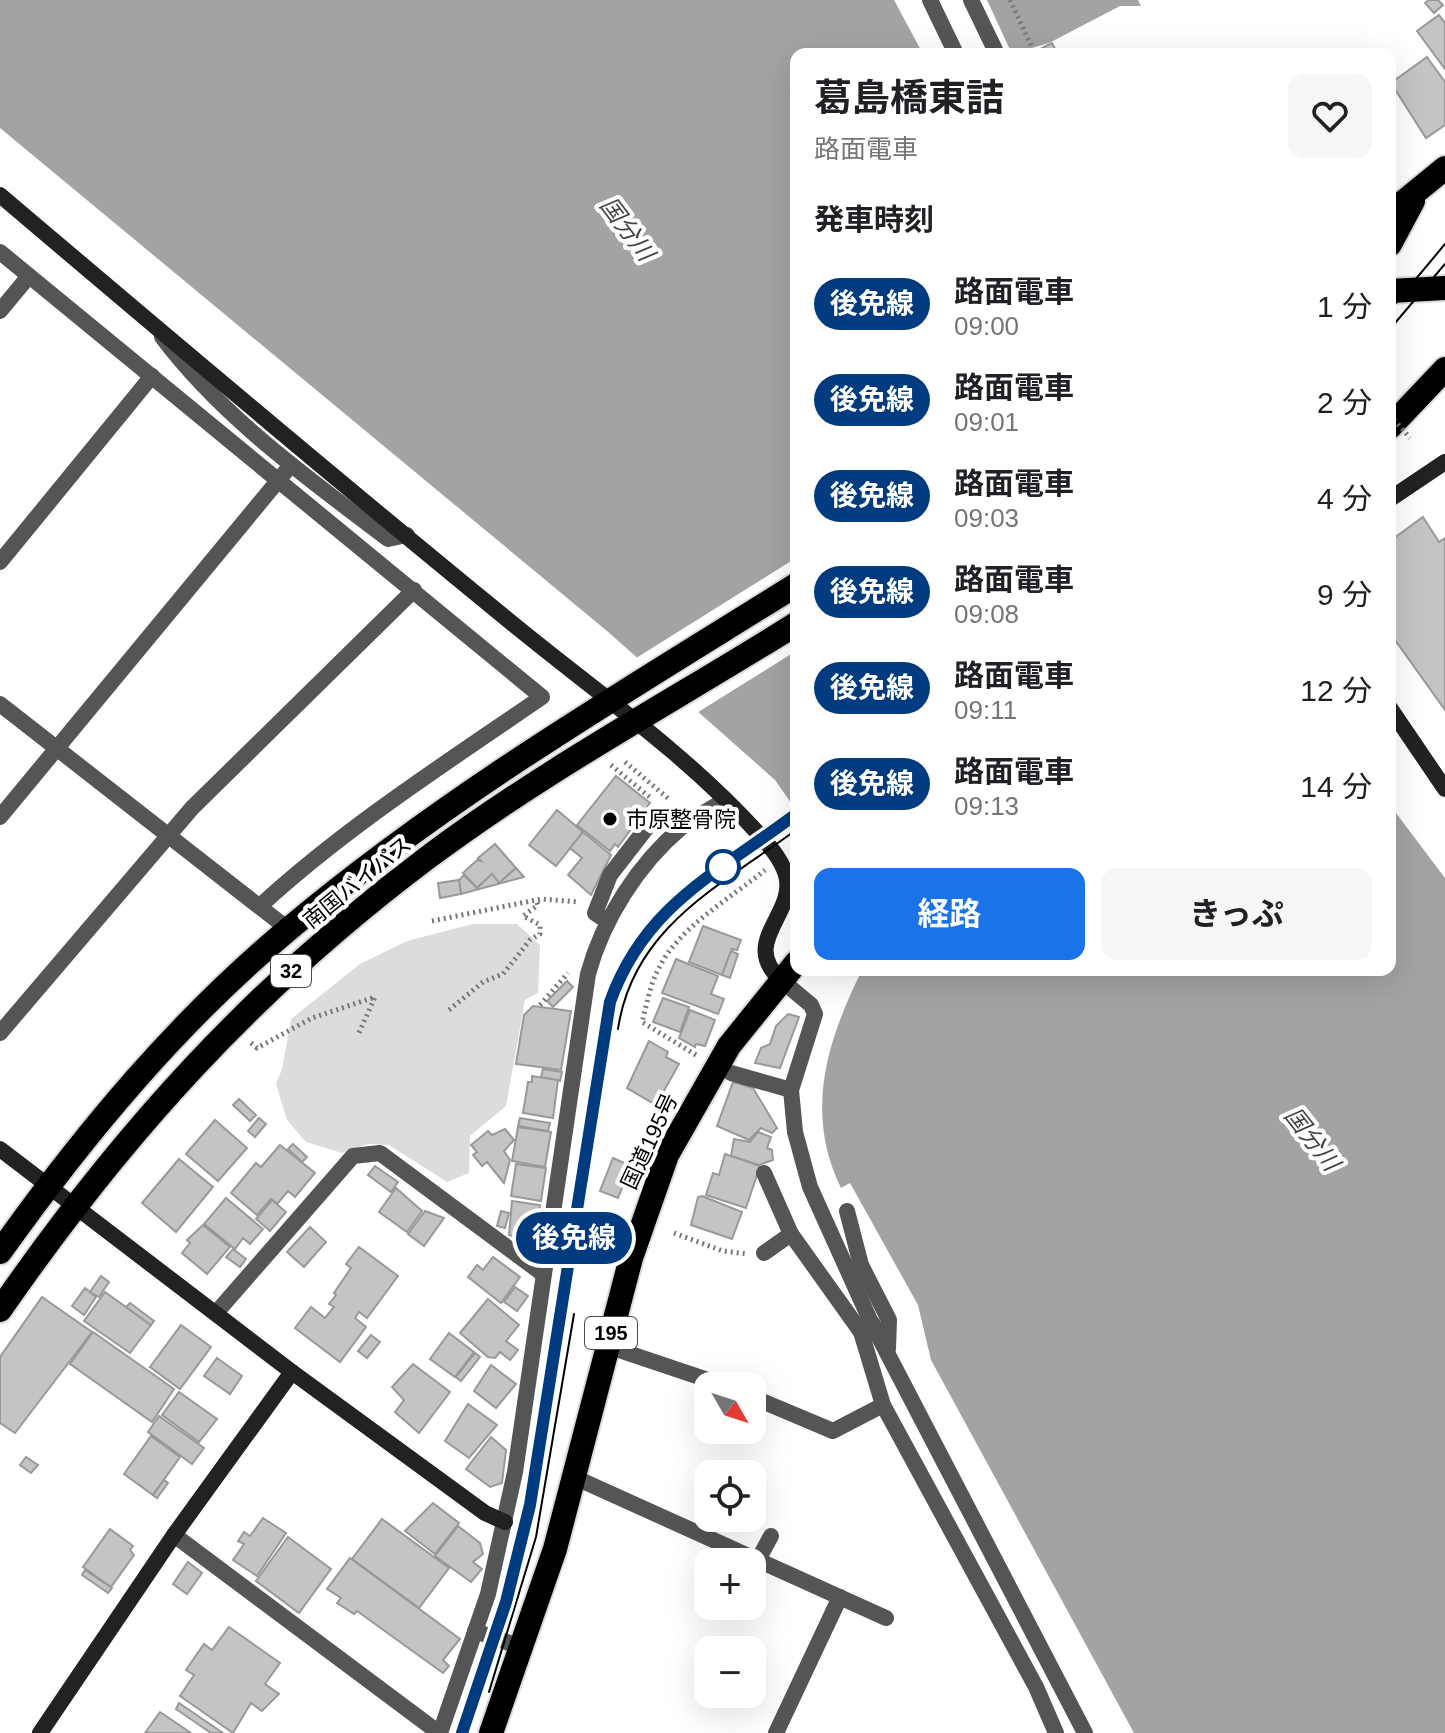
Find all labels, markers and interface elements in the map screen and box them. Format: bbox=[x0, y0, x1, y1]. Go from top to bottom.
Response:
button: heart bbox=[1288, 74, 1372, 158]
text: 葛島橋東詰 bbox=[814, 77, 1004, 119]
text: 路面電車 bbox=[814, 134, 918, 164]
water label: 国分川 bbox=[595, 192, 662, 268]
text: 発車時刻 bbox=[814, 203, 934, 236]
text: 路面電車 bbox=[954, 275, 1074, 308]
text: 後免線 bbox=[830, 288, 914, 319]
text: 1 分 bbox=[1317, 290, 1372, 323]
text: 09:00 bbox=[954, 311, 1019, 341]
text: 路面電車 bbox=[954, 371, 1074, 404]
text: 後免線 bbox=[830, 384, 914, 415]
text: 2 分 bbox=[1317, 386, 1372, 419]
text: 09:01 bbox=[954, 407, 1019, 437]
text: 路面電車 bbox=[954, 467, 1074, 500]
text: 後免線 bbox=[830, 480, 914, 511]
text: 4 分 bbox=[1317, 482, 1372, 515]
text: 09:03 bbox=[954, 503, 1019, 533]
text: 路面電車 bbox=[954, 563, 1074, 596]
text: 後免線 bbox=[830, 576, 914, 607]
text: 9 分 bbox=[1317, 578, 1372, 611]
text: 09:08 bbox=[954, 599, 1019, 629]
text: 路面電車 bbox=[954, 659, 1074, 692]
text: 後免線 bbox=[830, 672, 914, 703]
text: 12 分 bbox=[1300, 674, 1372, 707]
text: 09:11 bbox=[954, 695, 1017, 725]
text: 路面電車 bbox=[954, 755, 1074, 788]
text: 後免線 bbox=[830, 768, 914, 799]
text: 14 分 bbox=[1300, 770, 1372, 803]
text: 09:13 bbox=[954, 791, 1019, 821]
place label: 市原整骨院 bbox=[626, 807, 736, 832]
marker: 市原整骨院 bbox=[601, 810, 619, 828]
street label: 南国バイパス bbox=[298, 831, 416, 934]
unlabelled marker bbox=[706, 850, 740, 884]
button: 経路 bbox=[814, 868, 1085, 960]
button: きっぷ bbox=[1101, 868, 1372, 960]
road number: 32 bbox=[271, 955, 311, 987]
street label: 国道195号 bbox=[616, 1089, 682, 1193]
water label: 国分川 bbox=[1280, 1102, 1347, 1178]
line badge: 後免線 bbox=[528, 1212, 620, 1264]
text: 後免線 bbox=[532, 1222, 616, 1253]
road number: 195 bbox=[585, 1317, 637, 1349]
north arrow bbox=[694, 1372, 766, 1444]
map controls bbox=[694, 1372, 766, 1708]
button: locate bbox=[694, 1460, 766, 1532]
button: + bbox=[694, 1548, 766, 1620]
button: − bbox=[694, 1636, 766, 1708]

